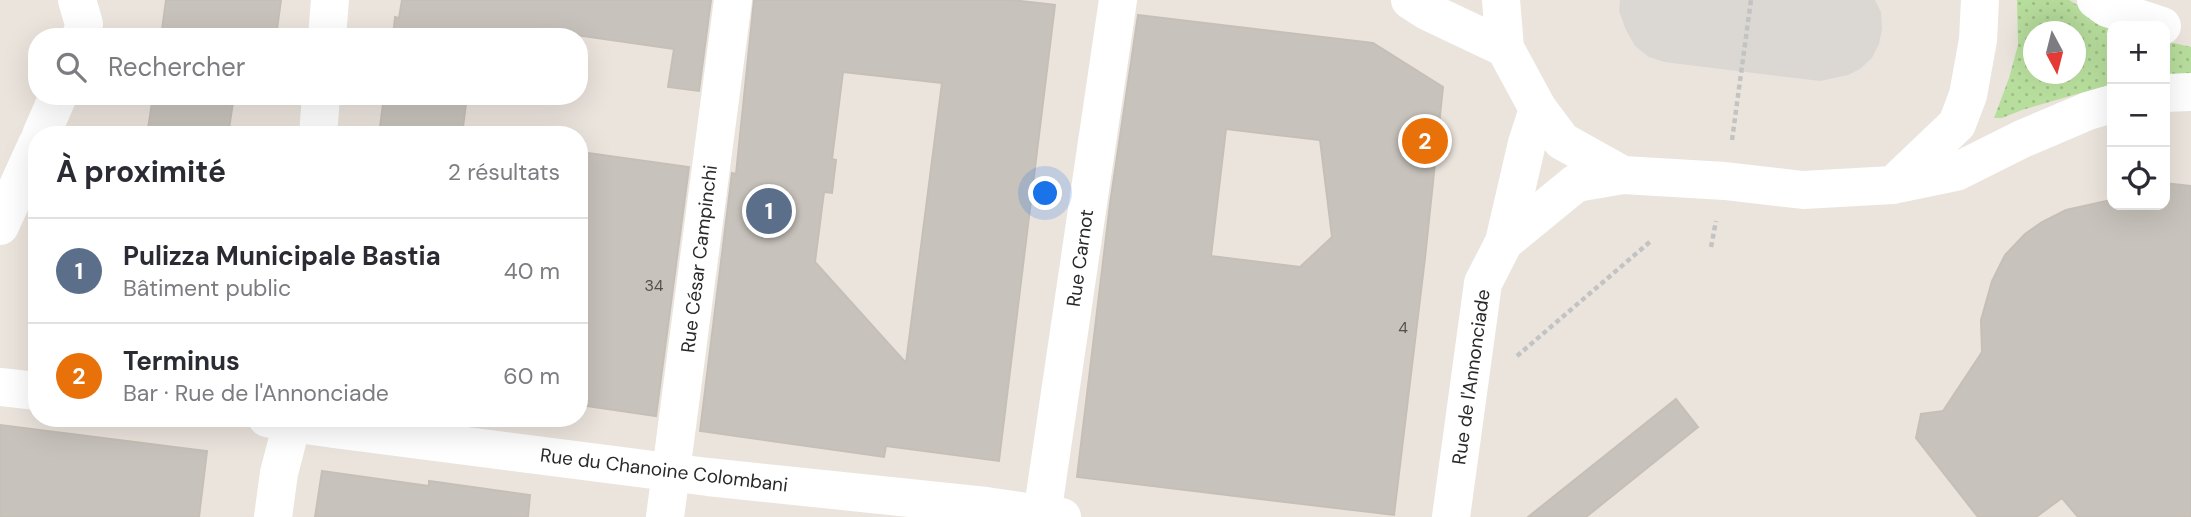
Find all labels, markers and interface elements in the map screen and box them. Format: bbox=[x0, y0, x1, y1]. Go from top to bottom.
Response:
north arrow bbox=[2023, 21, 2086, 84]
map controls bbox=[2107, 21, 2170, 210]
button: + bbox=[2107, 21, 2170, 84]
search box bbox=[28, 28, 588, 105]
icon: search bbox=[52, 48, 90, 86]
text: Rechercher bbox=[108, 50, 245, 84]
button: − bbox=[2107, 84, 2170, 147]
pin: 2 bbox=[1402, 115, 1448, 167]
button: locate bbox=[2107, 147, 2170, 210]
text: À proximité bbox=[56, 152, 226, 191]
text: 2 résultats bbox=[448, 157, 560, 187]
street label: Rue César Campinchi bbox=[675, 164, 723, 354]
your location bbox=[1028, 176, 1062, 210]
pin: 1 bbox=[746, 185, 792, 237]
street label: Rue Carnot bbox=[1061, 208, 1099, 308]
text: Pulizza Municipale Bastia bbox=[123, 239, 441, 273]
text: 1 bbox=[75, 256, 83, 286]
text: 40 m bbox=[504, 256, 560, 286]
text: Bâtiment public bbox=[123, 273, 291, 303]
house number: 34 bbox=[644, 275, 664, 296]
street label: Rue de l'Annonciade bbox=[1446, 288, 1496, 466]
house number: 4 bbox=[1398, 317, 1408, 338]
text: Terminus bbox=[123, 344, 240, 378]
text: 2 bbox=[72, 361, 86, 391]
text: 60 m bbox=[503, 361, 560, 391]
text: Bar · Rue de l'Annonciade bbox=[123, 378, 389, 408]
street label: Rue du Chanoine Colombani bbox=[539, 442, 789, 498]

